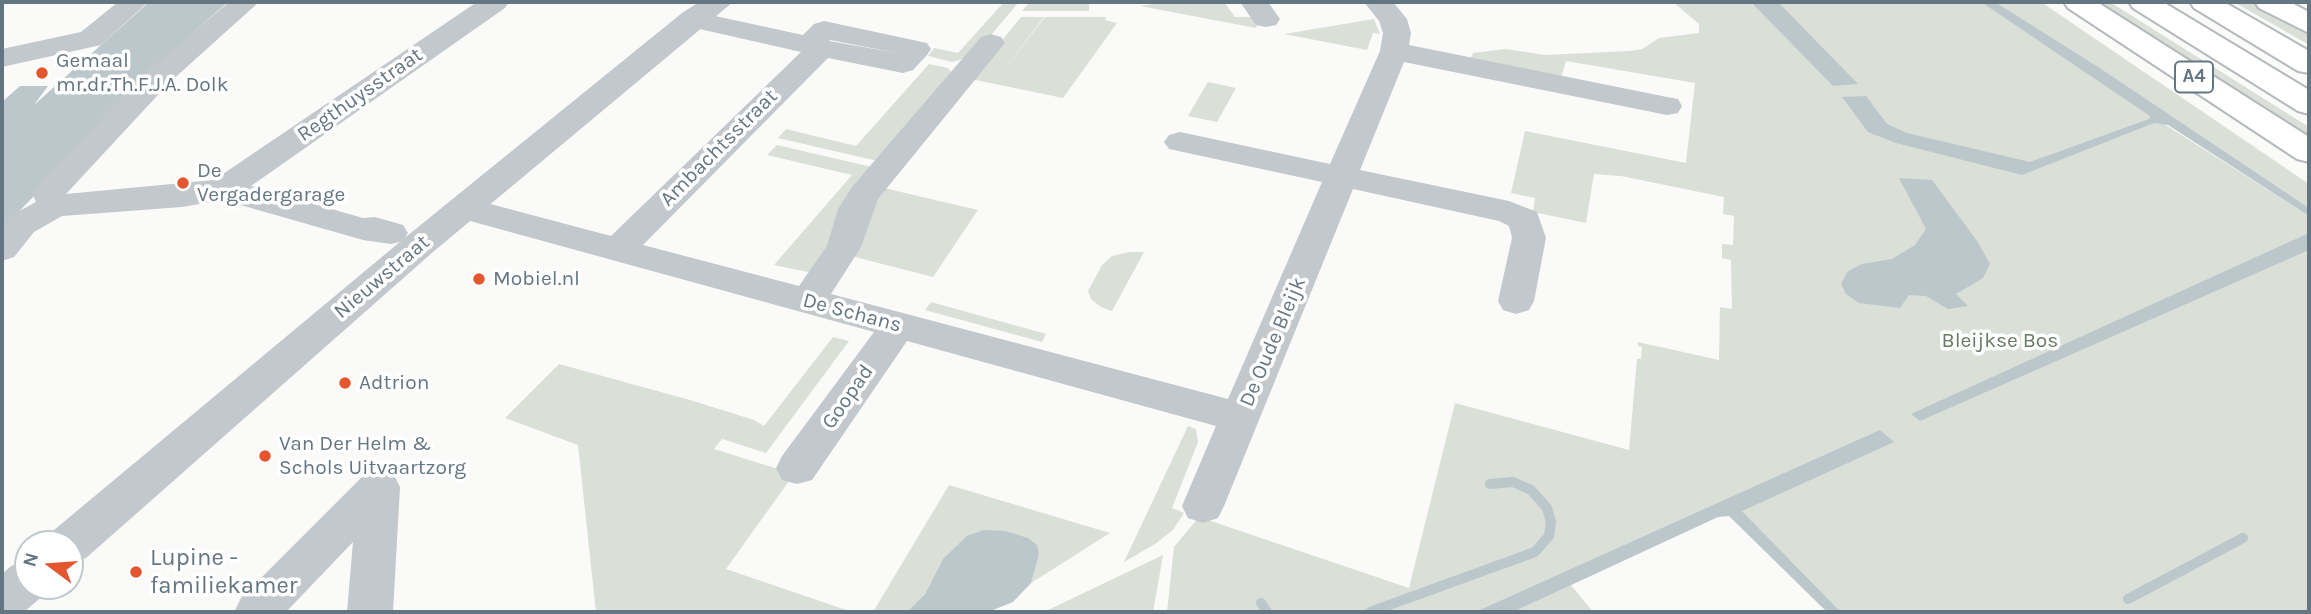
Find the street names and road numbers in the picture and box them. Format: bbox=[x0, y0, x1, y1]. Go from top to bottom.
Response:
street label: Regthuysstraat bbox=[293, 42, 427, 148]
road number: A4 bbox=[2175, 61, 2213, 92]
street label: Ambachtsstraat bbox=[655, 84, 783, 212]
street label: Nieuwstraat bbox=[329, 230, 435, 324]
street label: De Oude Bleijk bbox=[1234, 273, 1312, 411]
street label: De Schans bbox=[800, 288, 904, 338]
street label: Goopad bbox=[817, 360, 879, 434]

